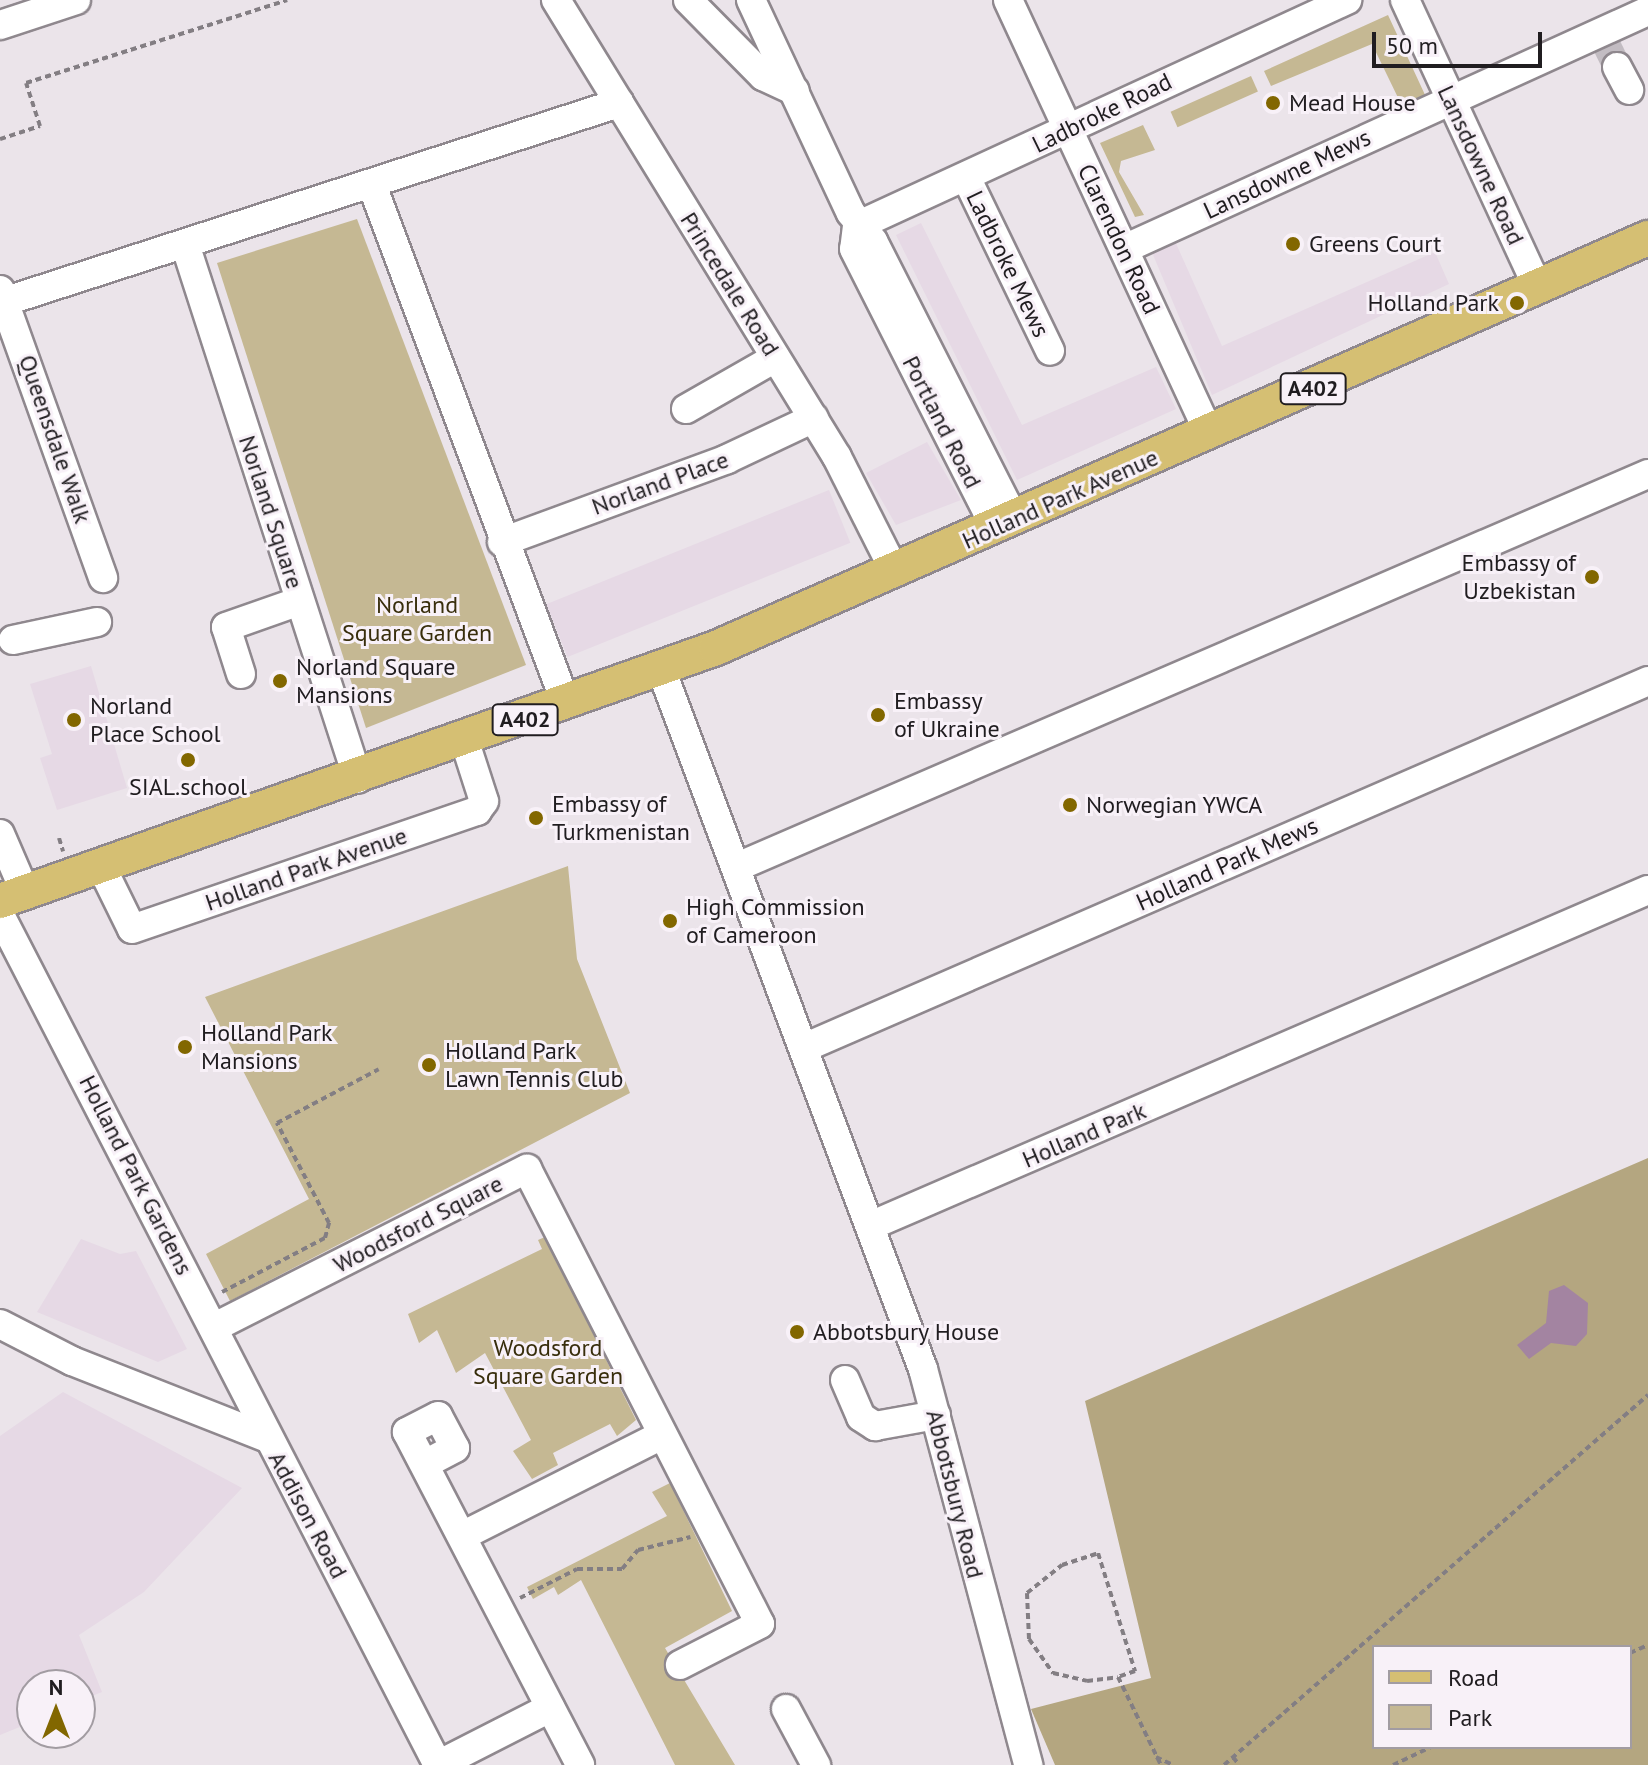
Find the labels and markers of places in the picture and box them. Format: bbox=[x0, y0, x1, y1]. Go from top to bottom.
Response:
place label: Mead House bbox=[1289, 89, 1416, 117]
marker: Mead House bbox=[1264, 94, 1282, 112]
place label: Greens Court bbox=[1309, 230, 1441, 258]
marker: Greens Court bbox=[1284, 235, 1302, 253]
place label: Holland Park bbox=[1368, 289, 1499, 317]
marker: Holland Park bbox=[1506, 292, 1528, 314]
place label: Embassy of Uzbekistan bbox=[1461, 549, 1576, 605]
marker: Embassy of Uzbekistan bbox=[1583, 568, 1601, 586]
place label: Norland Square Mansions bbox=[296, 653, 455, 709]
marker: Norland Square Mansions bbox=[271, 672, 289, 690]
place label: Embassy of Ukraine bbox=[894, 687, 1000, 743]
place label: Norland Place School bbox=[90, 692, 221, 748]
marker: Embassy of Ukraine bbox=[869, 706, 887, 724]
marker: Norland Place School bbox=[65, 711, 83, 729]
marker: SIAL.school bbox=[179, 751, 197, 769]
place label: SIAL.school bbox=[129, 773, 247, 801]
place label: Embassy of Turkmenistan bbox=[552, 790, 690, 846]
place label: Norwegian YWCA bbox=[1086, 791, 1263, 819]
marker: Norwegian YWCA bbox=[1061, 796, 1079, 814]
marker: Embassy of Turkmenistan bbox=[527, 809, 545, 827]
place label: High Commission of Cameroon bbox=[686, 893, 865, 949]
marker: High Commission of Cameroon bbox=[661, 912, 679, 930]
place label: Holland Park Mansions bbox=[201, 1019, 332, 1075]
place label: Holland Park Lawn Tennis Club bbox=[445, 1037, 624, 1093]
marker: Holland Park Mansions bbox=[176, 1038, 194, 1056]
marker: Holland Park Lawn Tennis Club bbox=[420, 1056, 438, 1074]
place label: Abbotsbury House bbox=[813, 1318, 1000, 1346]
marker: Abbotsbury House bbox=[788, 1323, 806, 1341]

